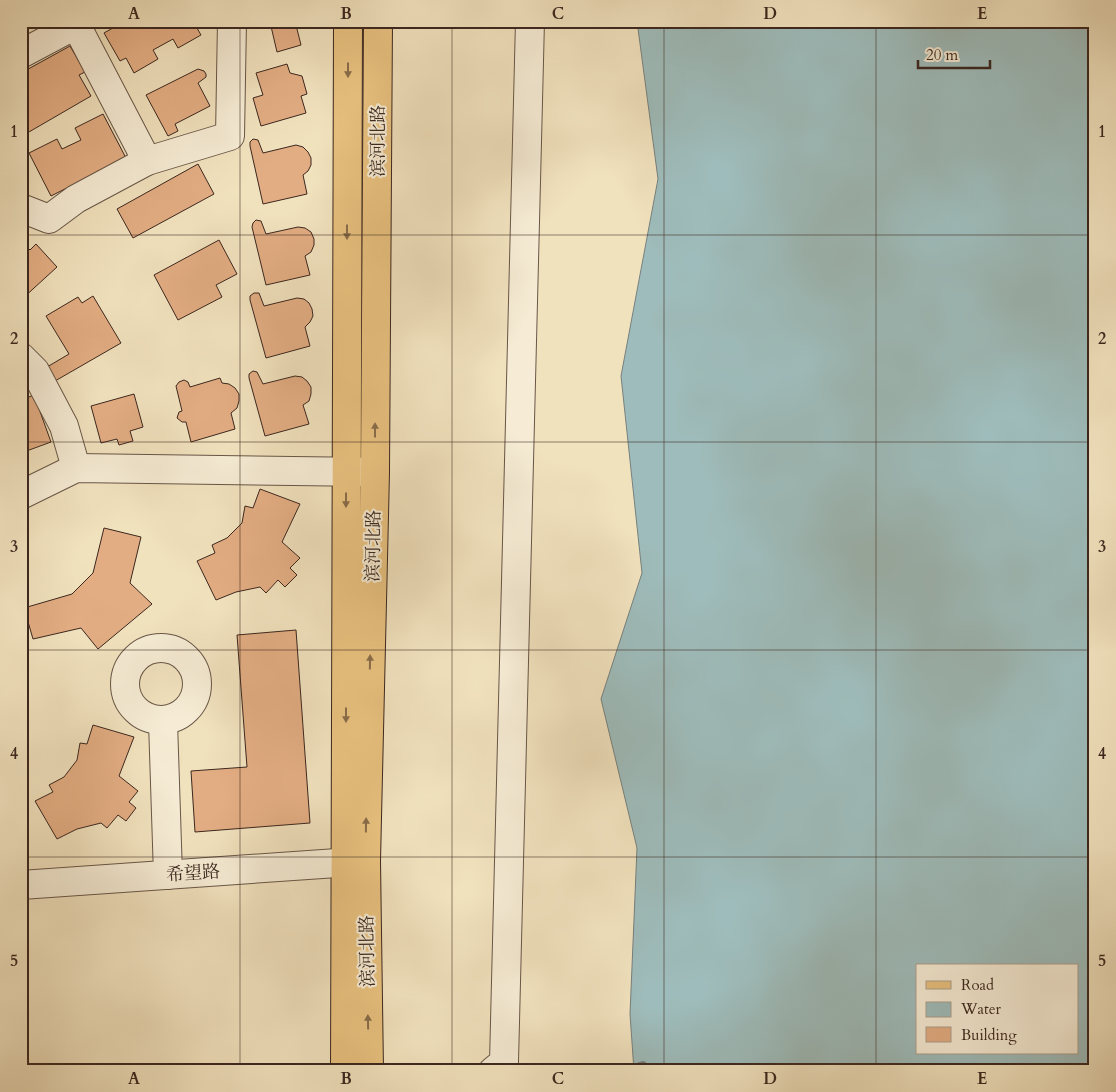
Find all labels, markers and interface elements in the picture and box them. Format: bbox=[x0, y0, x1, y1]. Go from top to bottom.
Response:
text: A bbox=[128, 3, 140, 25]
text: B bbox=[340, 3, 352, 25]
text: C bbox=[552, 3, 564, 25]
text: D bbox=[763, 3, 777, 25]
text: E bbox=[977, 3, 987, 25]
scale bar bbox=[918, 38, 991, 70]
text: 20 m bbox=[926, 45, 958, 65]
one-way arrow bbox=[344, 62, 352, 78]
street label: 滨河北路 bbox=[366, 105, 391, 177]
text: 1 bbox=[10, 121, 18, 143]
text: 1 bbox=[1098, 121, 1106, 143]
one-way arrow bbox=[343, 225, 351, 241]
text: 2 bbox=[10, 328, 18, 350]
text: 2 bbox=[1098, 328, 1106, 350]
one-way arrow bbox=[371, 421, 379, 437]
one-way arrow bbox=[342, 492, 350, 508]
street label: 滨河北路 bbox=[360, 510, 387, 582]
text: 3 bbox=[10, 536, 18, 558]
text: 3 bbox=[1098, 536, 1106, 558]
one-way arrow bbox=[367, 654, 375, 670]
one-way arrow bbox=[342, 707, 350, 723]
text: 4 bbox=[10, 743, 18, 765]
text: 4 bbox=[1098, 743, 1106, 765]
one-way arrow bbox=[363, 816, 371, 832]
street label: 希望路 bbox=[165, 859, 221, 888]
street label: 滨河北路 bbox=[354, 915, 381, 987]
text: 5 bbox=[10, 950, 18, 972]
text: 5 bbox=[1098, 950, 1106, 972]
legend bbox=[916, 964, 1078, 1054]
text: Road bbox=[961, 975, 994, 995]
text: Water bbox=[960, 999, 1002, 1019]
one-way arrow bbox=[364, 1014, 372, 1030]
text: Building bbox=[961, 1025, 1017, 1045]
text: A bbox=[128, 1068, 140, 1090]
text: B bbox=[340, 1068, 352, 1090]
text: C bbox=[552, 1068, 564, 1090]
text: D bbox=[763, 1068, 777, 1090]
text: E bbox=[977, 1068, 987, 1090]

